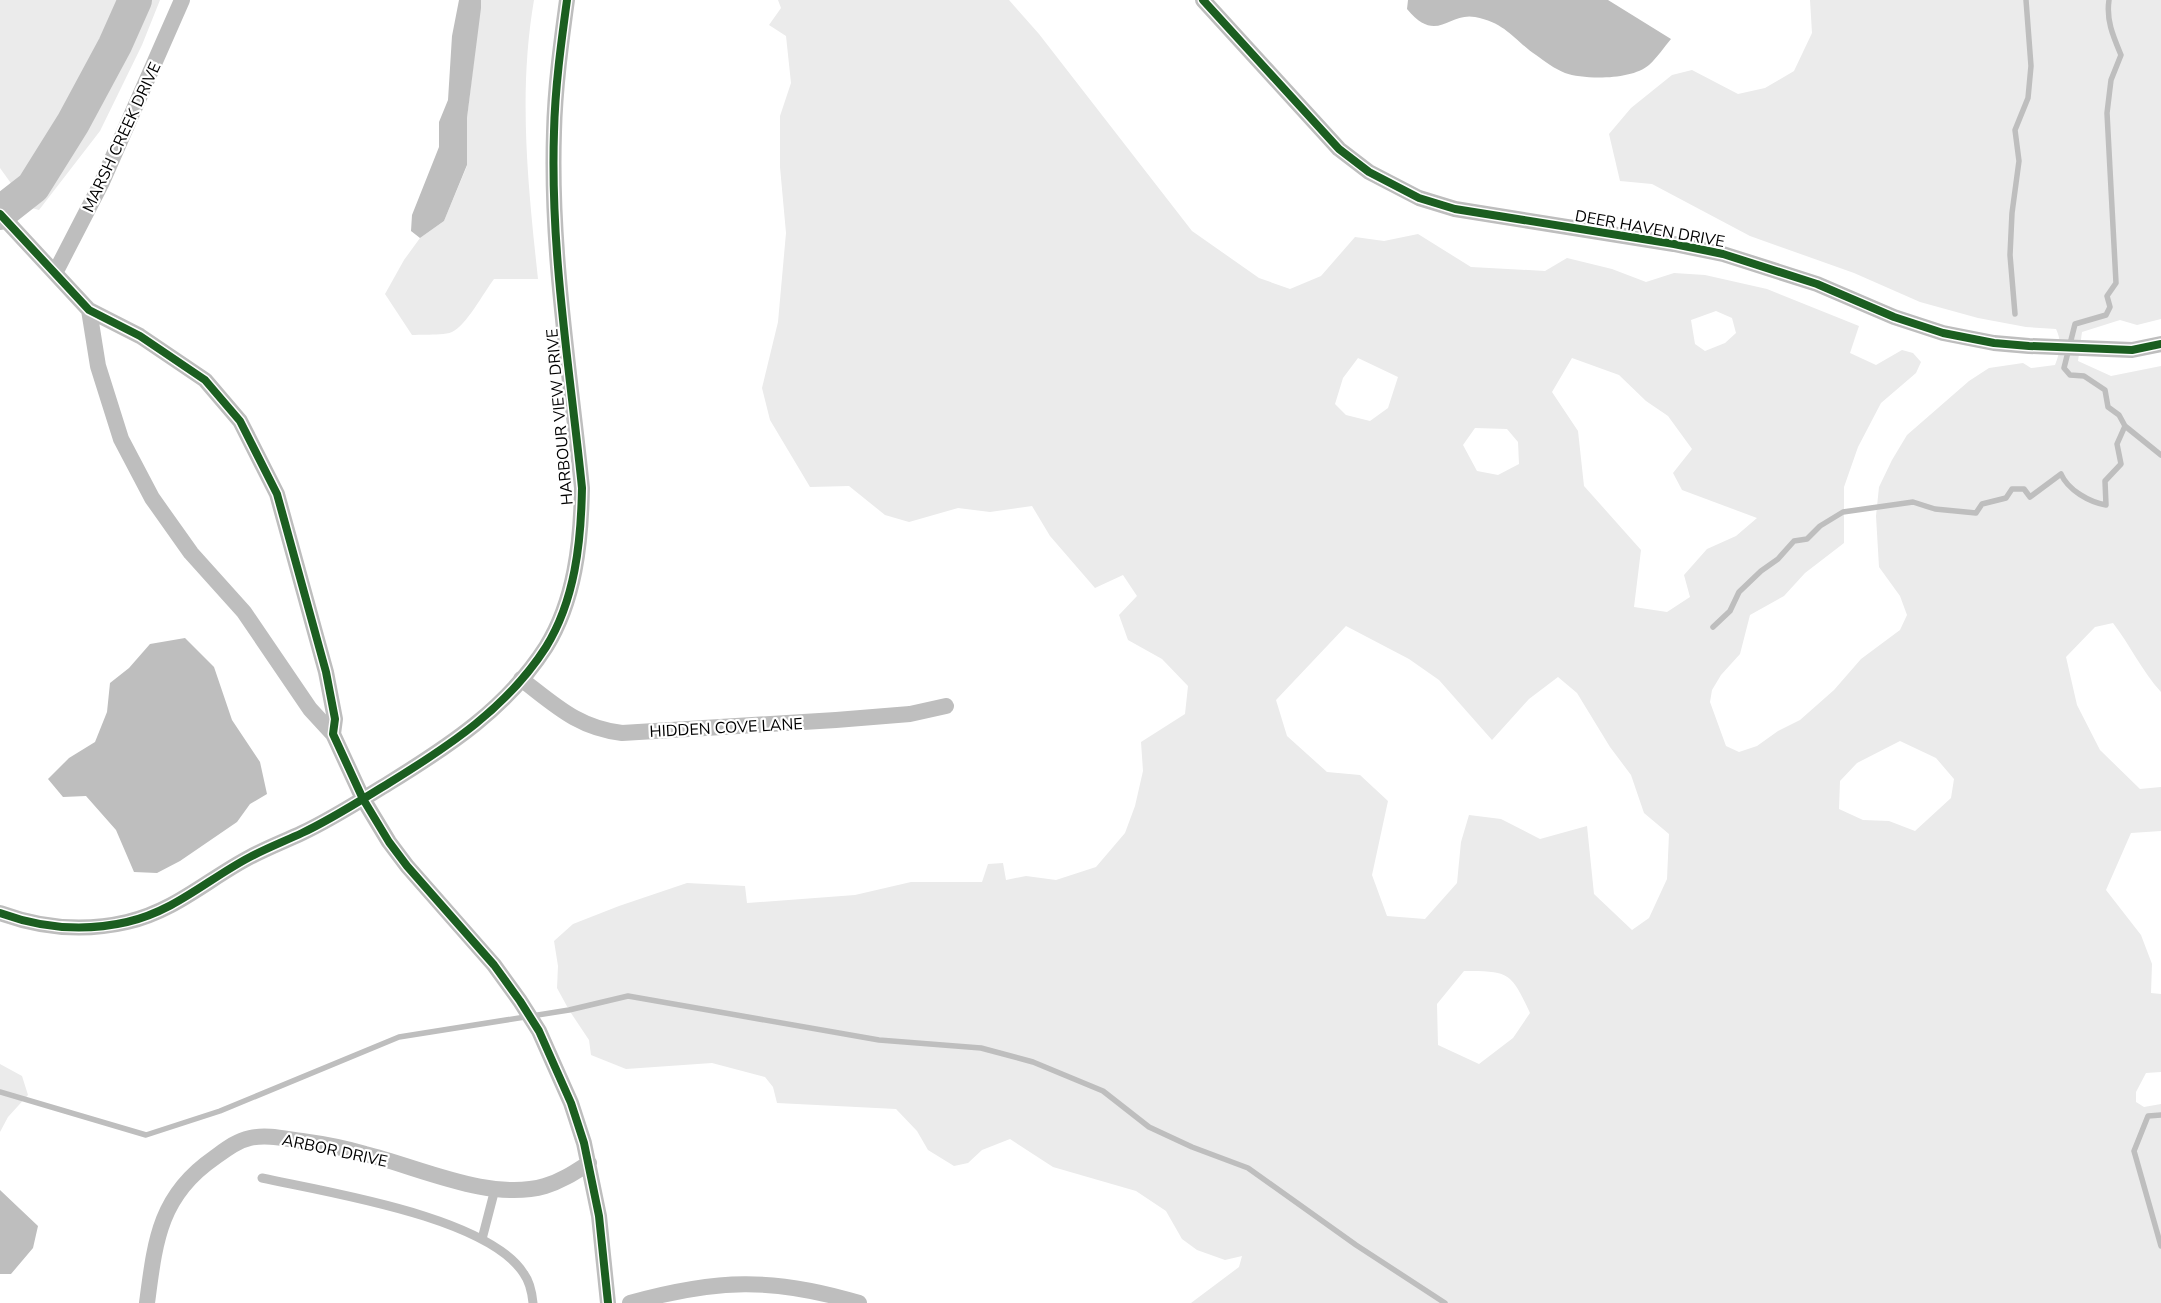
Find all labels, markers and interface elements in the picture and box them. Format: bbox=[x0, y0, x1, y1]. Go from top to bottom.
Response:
street label: MARSH CREEK DRIVE bbox=[77, 59, 166, 216]
street label: DEER HAVEN DRIVE bbox=[1573, 205, 1726, 253]
street label: HARBOUR VIEW DRIVE bbox=[541, 328, 579, 506]
street label: HIDDEN COVE LANE bbox=[649, 713, 803, 743]
street label: ARBOR DRIVE bbox=[280, 1129, 390, 1173]

